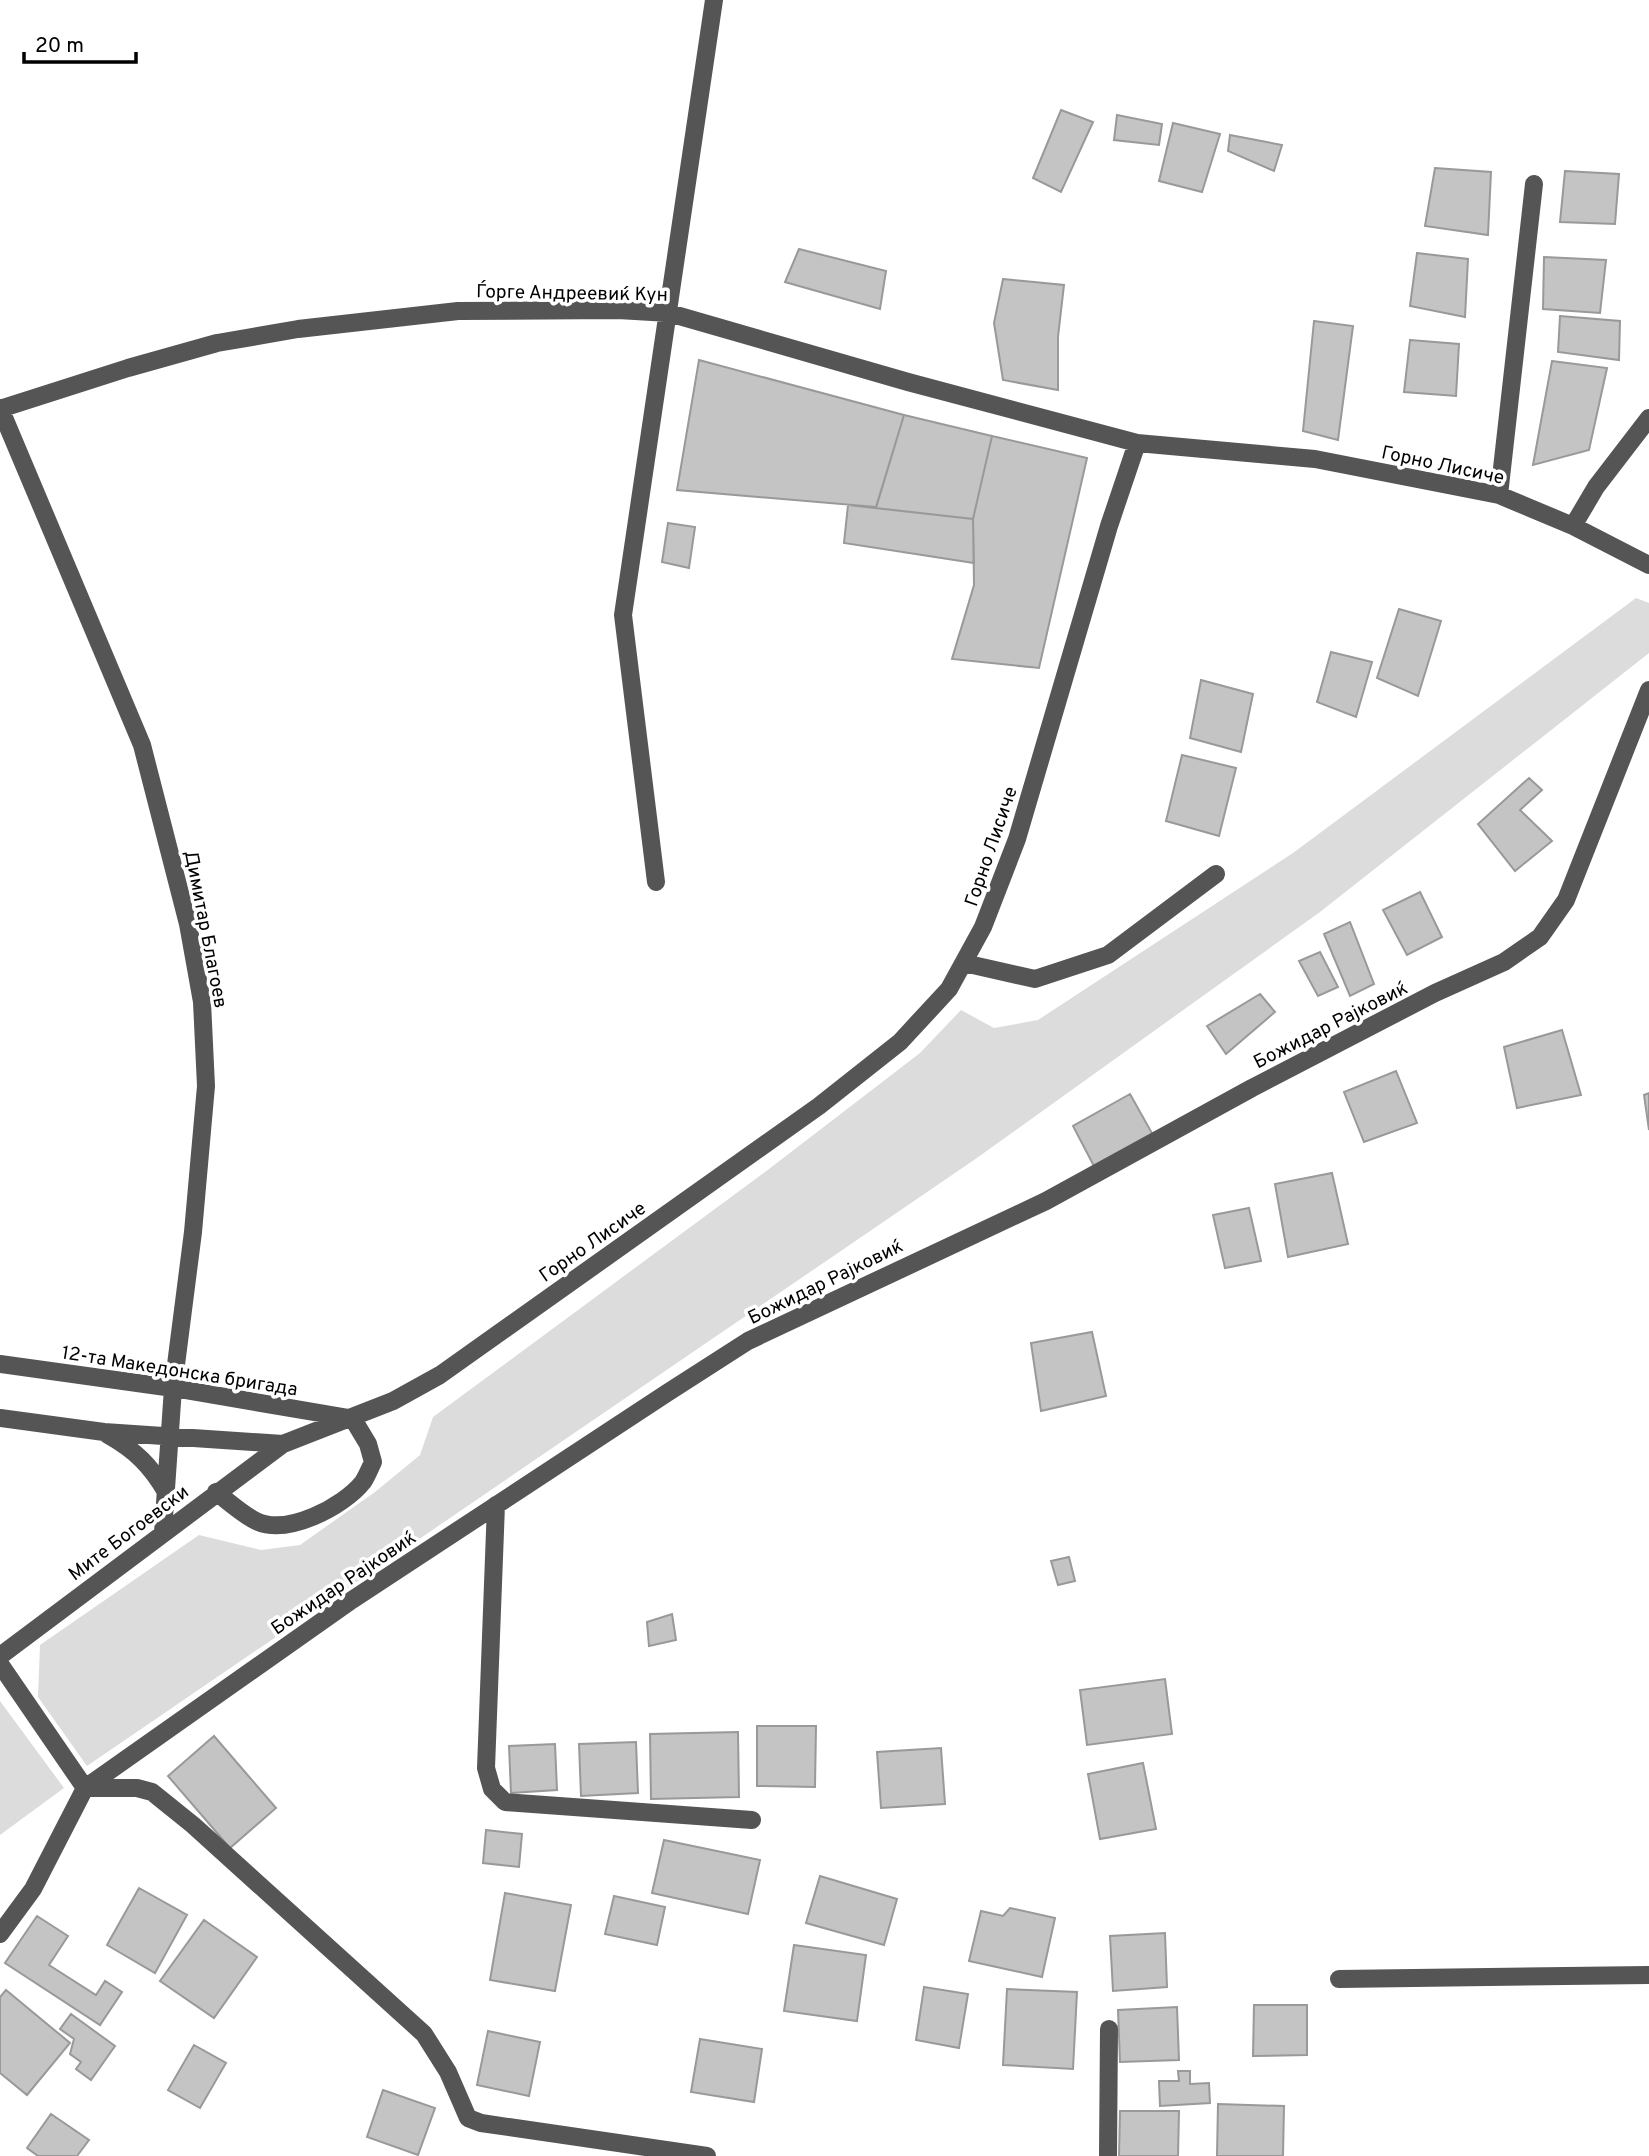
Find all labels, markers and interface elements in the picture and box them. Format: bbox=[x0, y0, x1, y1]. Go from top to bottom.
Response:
scale bar bbox=[24, 21, 136, 65]
text: 20 m bbox=[35, 33, 84, 60]
street label: Ѓорге Андреевиќ Кун bbox=[476, 279, 668, 308]
street label: Горно Лисиче bbox=[1379, 441, 1506, 491]
street label: Горно Лисиче bbox=[960, 784, 1024, 910]
street label: Димитар Благоев bbox=[178, 849, 232, 1010]
street label: Божидар Рајковиќ bbox=[1250, 976, 1412, 1075]
street label: Горно Лисиче bbox=[535, 1197, 651, 1288]
street label: Божидар Рајковиќ bbox=[744, 1235, 908, 1331]
street label: 12-та Македонска бригада bbox=[60, 1341, 299, 1402]
street label: Мите Богоевски bbox=[64, 1480, 194, 1587]
street label: Божидар Рајковиќ bbox=[267, 1526, 421, 1641]

